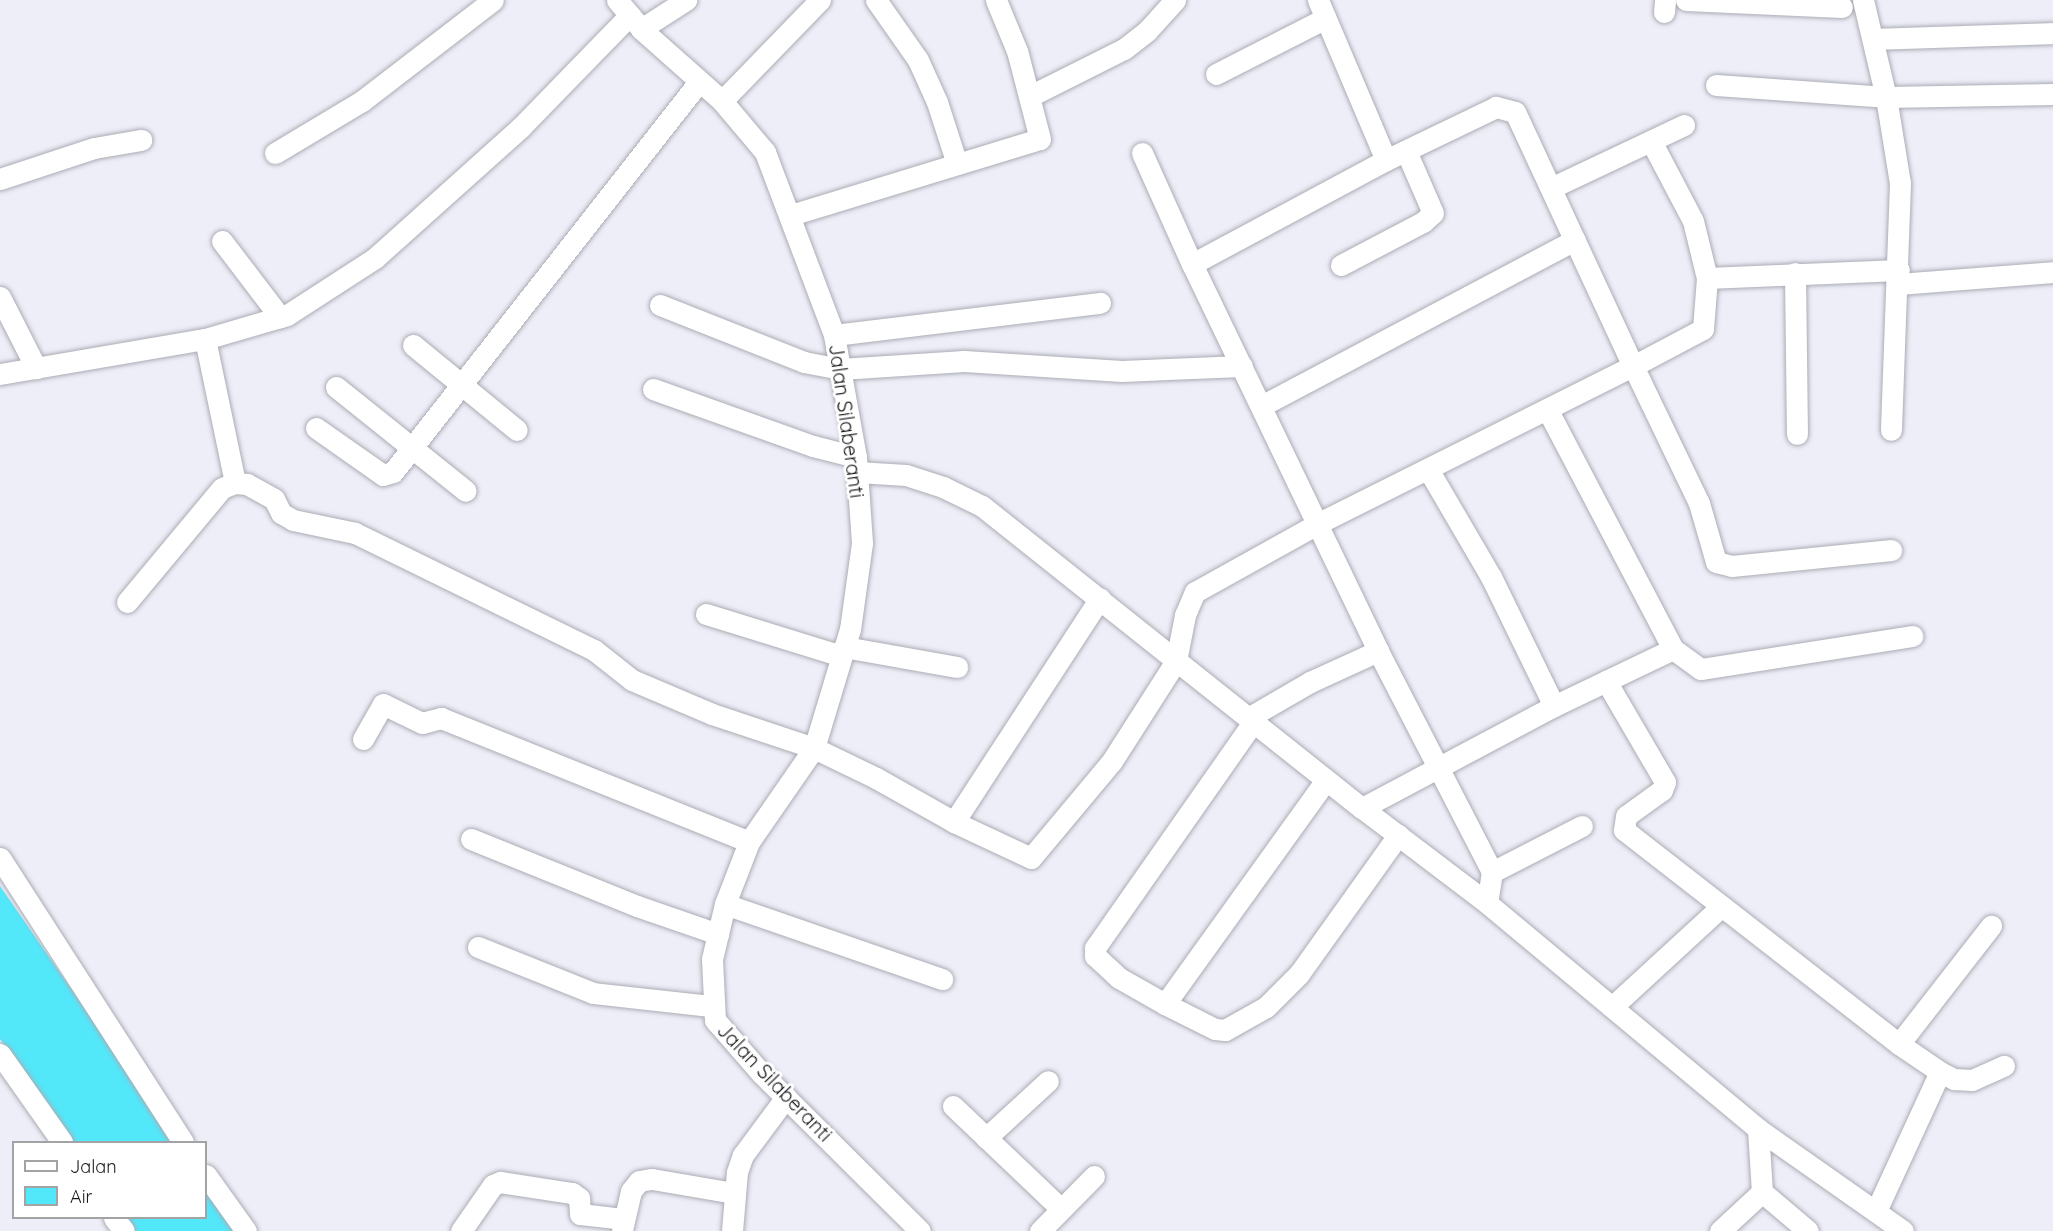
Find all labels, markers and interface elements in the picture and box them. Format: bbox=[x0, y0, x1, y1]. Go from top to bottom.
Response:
street label: Jalan Silaberanti bbox=[824, 343, 870, 499]
street label: Jalan Silaberanti bbox=[712, 1018, 838, 1146]
legend bbox=[12, 1141, 207, 1219]
text: Jalan bbox=[70, 1155, 117, 1178]
text: Air bbox=[70, 1185, 92, 1208]

